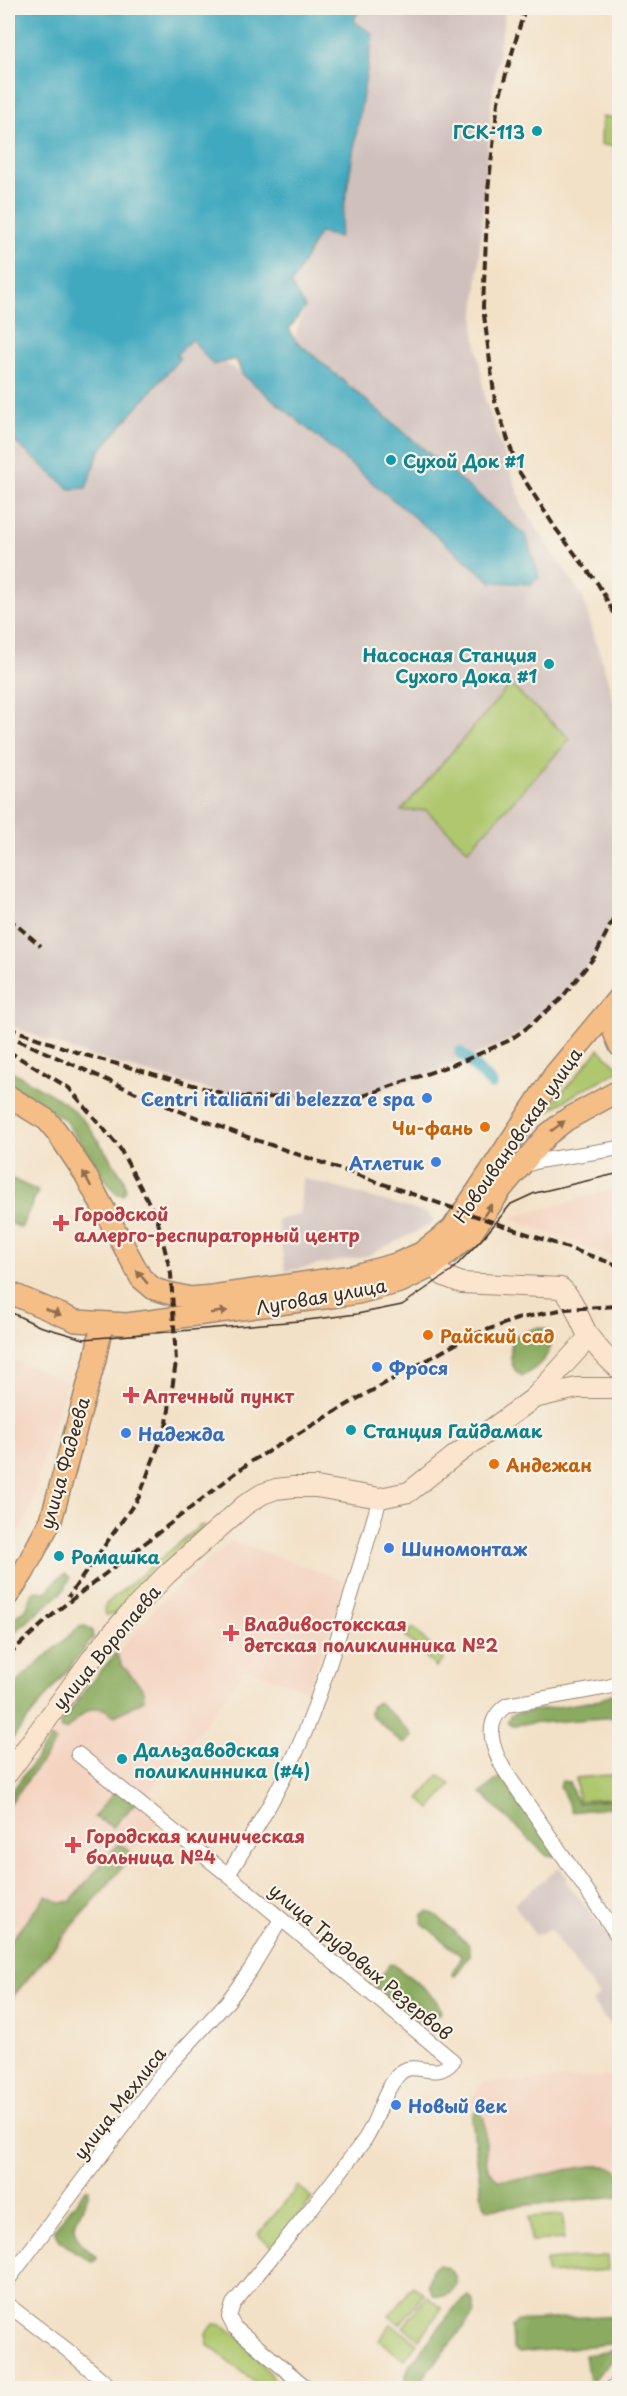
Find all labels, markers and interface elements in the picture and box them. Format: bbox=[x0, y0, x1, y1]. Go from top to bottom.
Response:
place label: ГСК-113 bbox=[453, 118, 525, 145]
marker: ГСК-113 bbox=[530, 124, 544, 138]
place label: Сухой Док #1 bbox=[403, 447, 525, 474]
marker: Сухой Док #1 bbox=[384, 453, 398, 467]
place label: Насосная Станция Сухого Дока #1 bbox=[362, 641, 537, 689]
marker: Насосная Станция Сухого Дока #1 bbox=[542, 657, 556, 671]
street label: Новоивановская улица bbox=[446, 1041, 588, 1228]
place label: Centri italiani di belezza e spa bbox=[141, 1085, 416, 1112]
marker: Centri italiani di belezza e spa bbox=[420, 1091, 434, 1105]
place label: Чи-фань bbox=[392, 1114, 473, 1141]
marker: Чи-фань bbox=[478, 1120, 492, 1134]
one-way arrow bbox=[551, 1121, 566, 1133]
place label: Атлетик bbox=[349, 1149, 425, 1176]
marker: Атлетик bbox=[429, 1155, 443, 1169]
one-way arrow bbox=[82, 1170, 92, 1187]
place label: Городской аллерго-респираторный центр bbox=[74, 1200, 360, 1248]
one-way arrow bbox=[481, 1203, 492, 1219]
marker: Городской аллерго-респираторный центр bbox=[52, 1214, 70, 1232]
one-way arrow bbox=[136, 1269, 149, 1285]
street label: Луговая улица bbox=[253, 1271, 389, 1321]
one-way arrow bbox=[45, 1307, 63, 1317]
one-way arrow bbox=[210, 1308, 229, 1317]
place label: Райский сад bbox=[440, 1322, 555, 1349]
marker: Райский сад bbox=[421, 1328, 435, 1342]
place label: Фрося bbox=[389, 1354, 448, 1381]
marker: Фрося bbox=[370, 1360, 384, 1374]
place label: Аптечный пункт bbox=[143, 1382, 295, 1409]
marker: Аптечный пункт bbox=[124, 1388, 138, 1402]
street label: улица Фадеева bbox=[32, 1393, 96, 1532]
place label: Станция Гайдамак bbox=[363, 1417, 543, 1444]
place label: Надежда bbox=[138, 1420, 225, 1447]
marker: Станция Гайдамак bbox=[344, 1423, 358, 1437]
marker: Надежда bbox=[119, 1426, 133, 1440]
place label: Андежан bbox=[505, 1451, 592, 1478]
marker: Андежан bbox=[487, 1457, 501, 1471]
place label: Шиномонтаж bbox=[401, 1535, 528, 1562]
marker: Шиномонтаж bbox=[382, 1541, 396, 1555]
place label: Ромашка bbox=[71, 1543, 160, 1570]
marker: Ромашка bbox=[52, 1549, 66, 1563]
street label: улица Воропаева bbox=[46, 1578, 167, 1715]
place label: Владивостокская детская поликлинника №2 bbox=[244, 1610, 498, 1658]
marker: Владивостокская детская поликлинника №2 bbox=[222, 1624, 240, 1642]
place label: Дальзаводская поликлинника (#4) bbox=[133, 1736, 310, 1784]
marker: Дальзаводская поликлинника (#4) bbox=[115, 1752, 129, 1766]
place label: Городская клиническая больница №4 bbox=[86, 1822, 305, 1870]
marker: Городская клиническая больница №4 bbox=[64, 1836, 82, 1854]
street label: улица Трудовых Резервов bbox=[264, 1876, 458, 2046]
street label: улица Мехлиса bbox=[66, 2040, 172, 2165]
place label: Новый век bbox=[408, 2092, 507, 2119]
marker: Новый век bbox=[389, 2098, 403, 2112]

